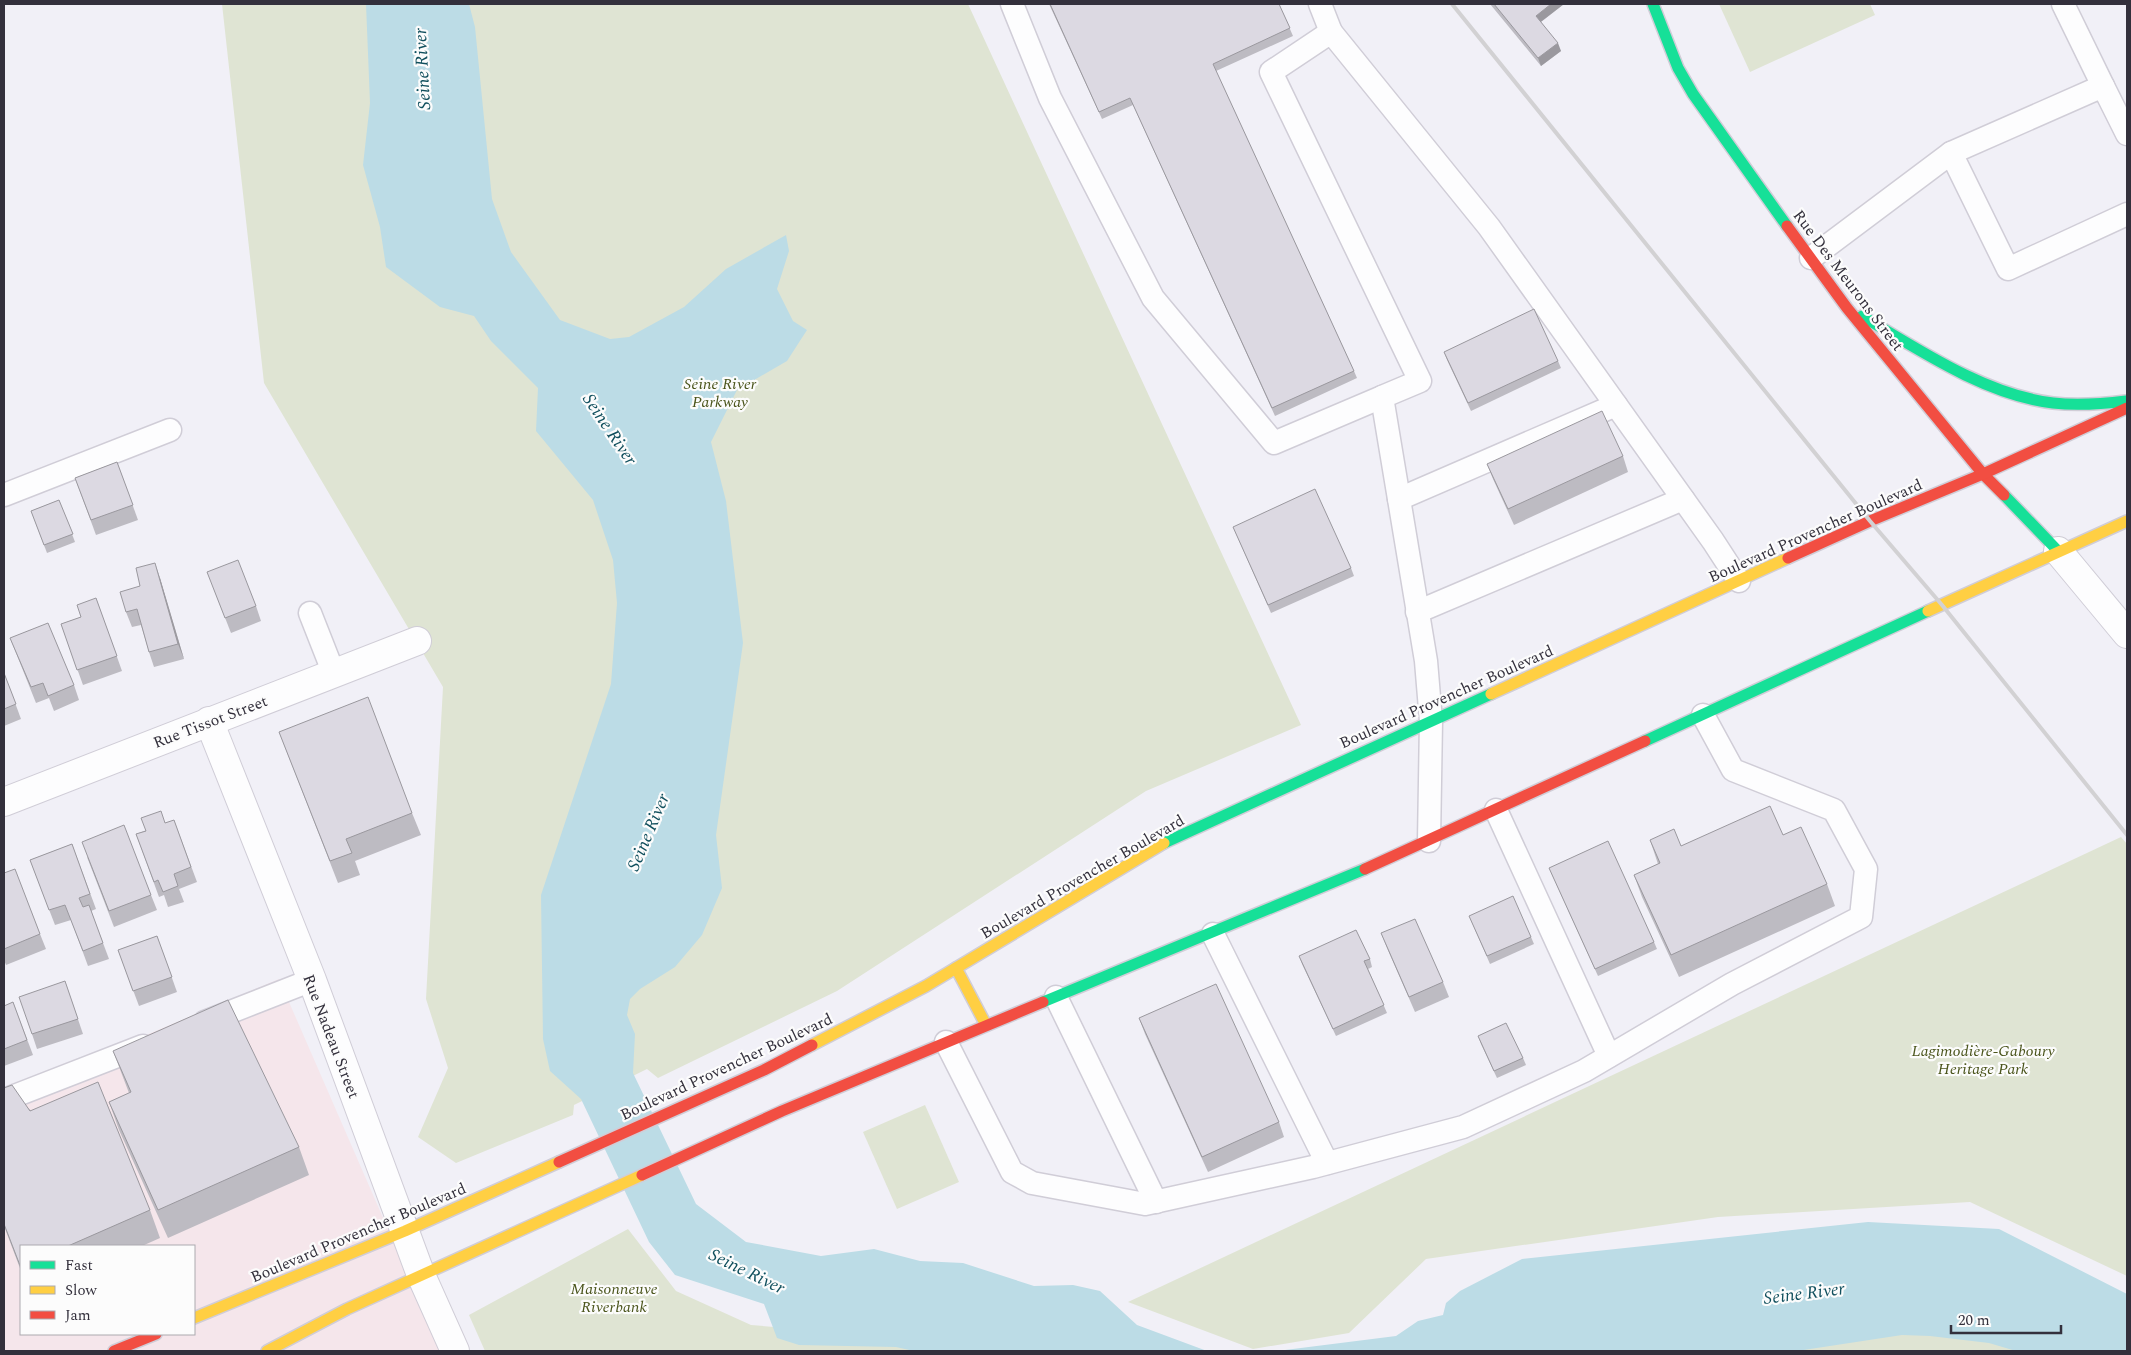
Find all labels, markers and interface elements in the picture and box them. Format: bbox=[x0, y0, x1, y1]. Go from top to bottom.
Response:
water label: Seine River bbox=[407, 27, 438, 110]
street label: Rue Des Meurons Street bbox=[1787, 205, 1910, 357]
park label: Seine River Parkway bbox=[684, 372, 757, 414]
water label: Seine River bbox=[576, 388, 644, 471]
street label: Boulevard Provencher Boulevard bbox=[1705, 473, 1926, 589]
street label: Boulevard Provencher Boulevard bbox=[1336, 639, 1557, 755]
street label: Rue Tissot Street bbox=[150, 689, 271, 755]
water label: Seine River bbox=[620, 789, 677, 875]
street label: Boulevard Provencher Boulevard bbox=[976, 808, 1189, 945]
street label: Rue Nadeau Street bbox=[296, 971, 366, 1102]
street label: Boulevard Provencher Boulevard bbox=[616, 1007, 837, 1127]
park label: Lagimodière-Gaboury Heritage Park bbox=[1911, 1039, 2055, 1081]
street label: Boulevard Provencher Boulevard bbox=[247, 1177, 470, 1289]
water label: Seine River bbox=[704, 1241, 790, 1302]
legend bbox=[20, 1245, 195, 1335]
text: Fast bbox=[65, 1254, 93, 1277]
water label: Seine River bbox=[1762, 1275, 1847, 1312]
park label: Maisonneuve Riverbank bbox=[571, 1277, 657, 1319]
text: Slow bbox=[65, 1279, 97, 1302]
scale bar bbox=[1951, 1302, 2061, 1334]
text: Jam bbox=[65, 1304, 91, 1327]
text: 20 m bbox=[1958, 1309, 1990, 1332]

